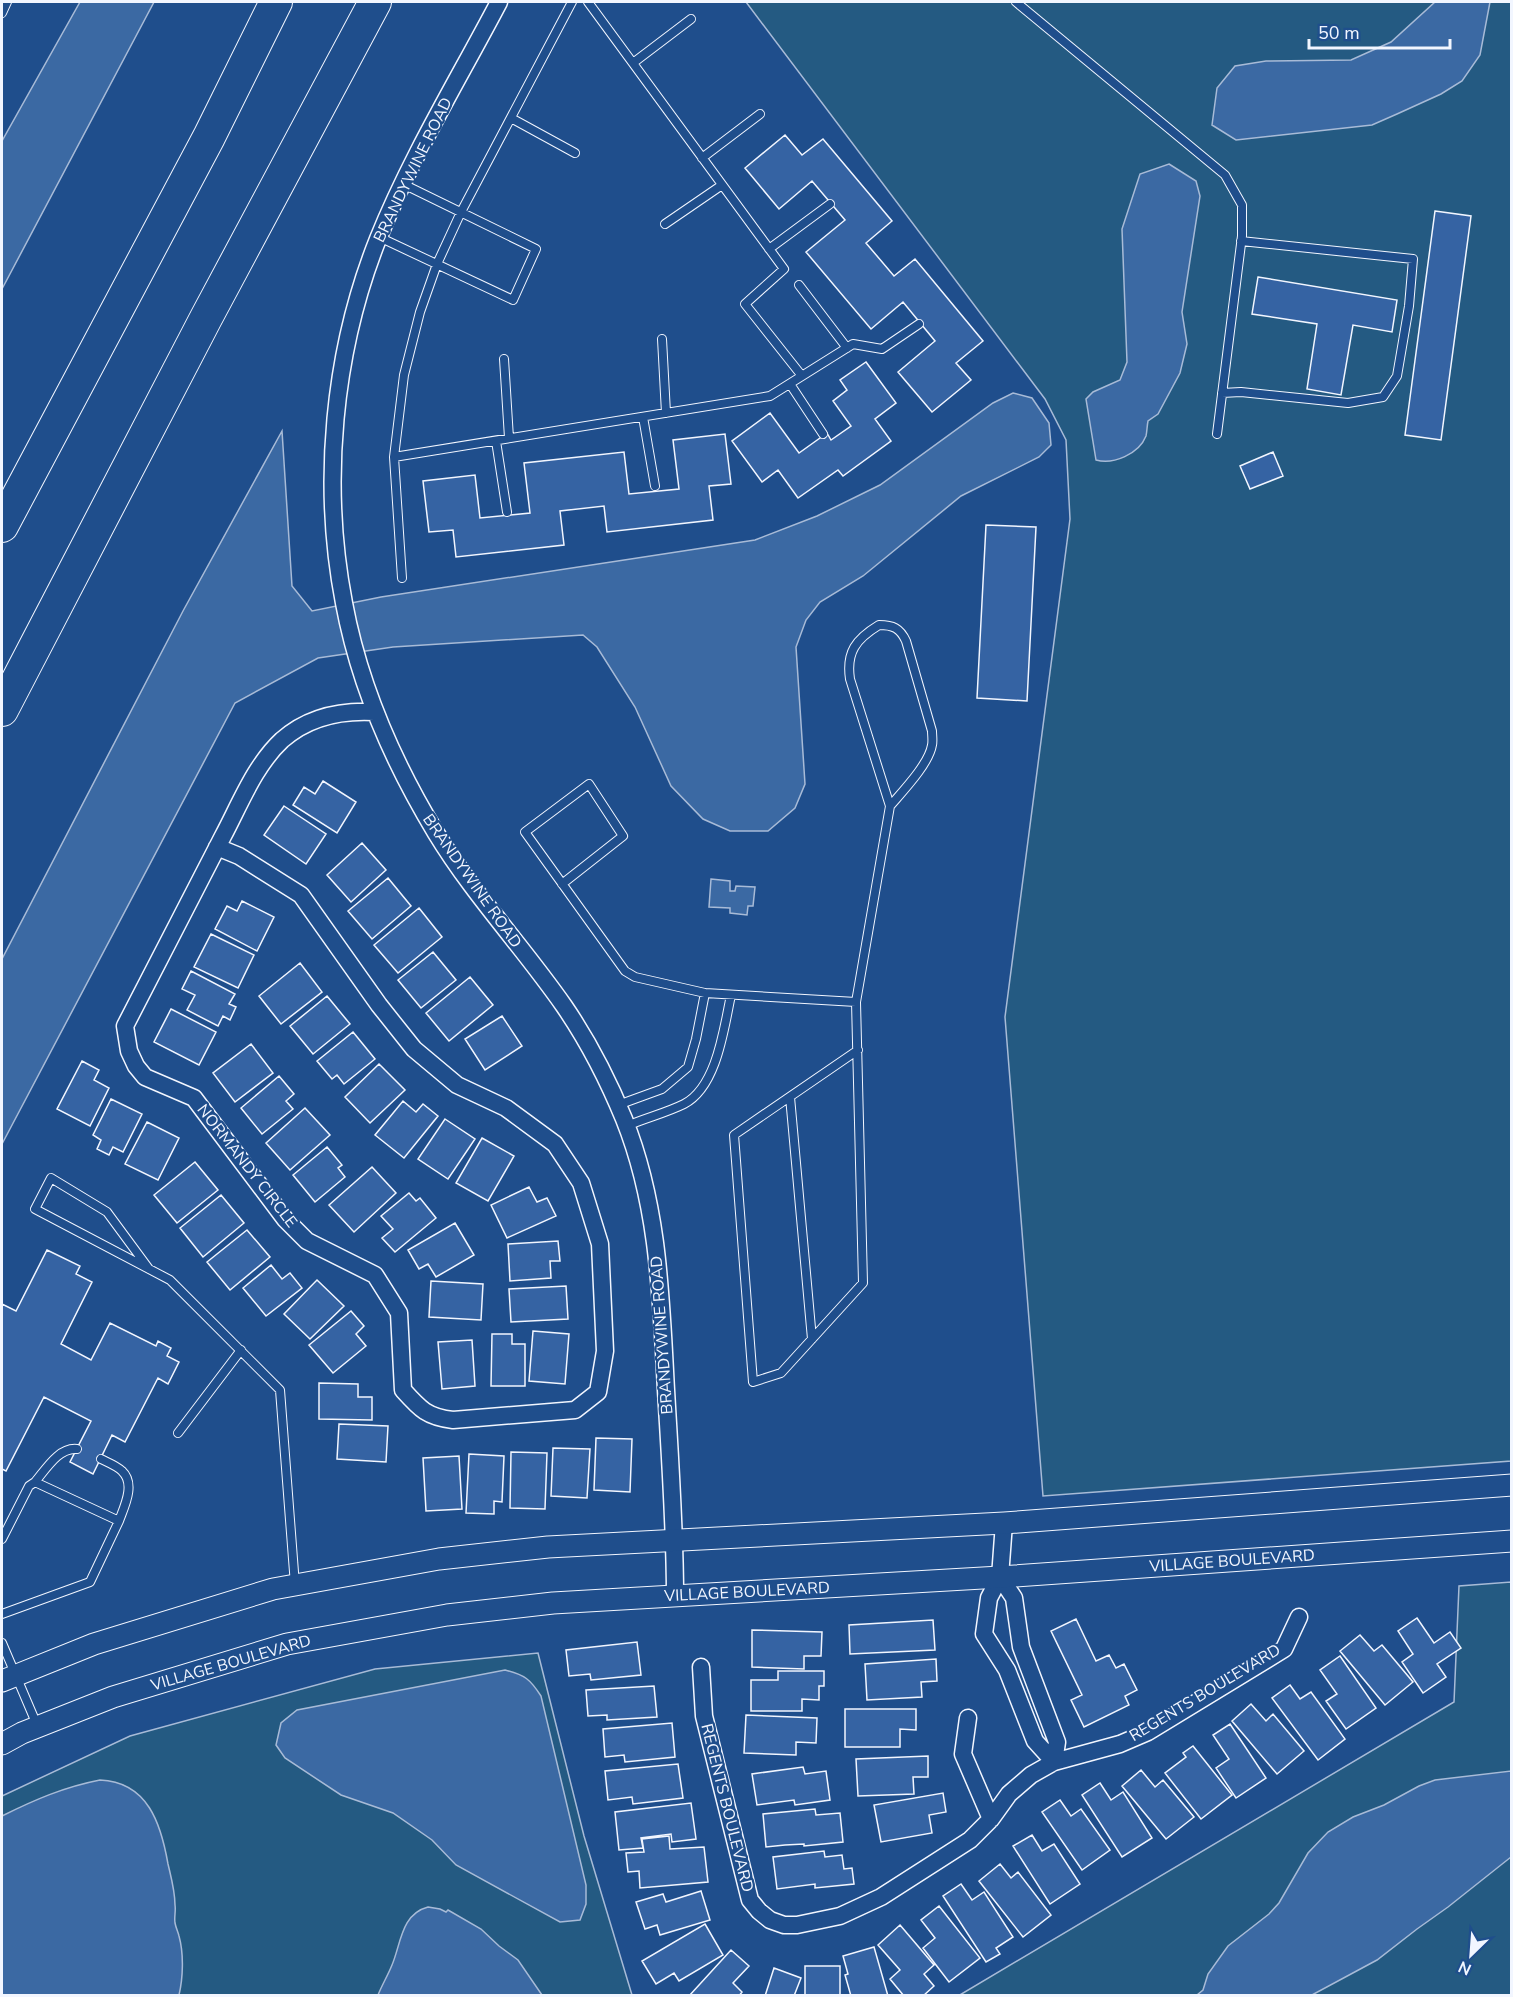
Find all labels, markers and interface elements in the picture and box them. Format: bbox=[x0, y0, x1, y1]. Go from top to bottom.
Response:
scale bar bbox=[1309, 12, 1450, 50]
text: 50 m bbox=[1318, 21, 1360, 45]
street label: BRANDYWINE ROAD bbox=[368, 94, 458, 246]
street label: BRANDYWINE ROAD bbox=[417, 810, 527, 952]
street label: NORMANDY CIRCLE bbox=[192, 1100, 302, 1232]
street label: BRANDYWINE ROAD bbox=[645, 1255, 679, 1415]
street label: VILLAGE BOULEVARD bbox=[1148, 1544, 1315, 1578]
street label: VILLAGE BOULEVARD bbox=[663, 1577, 830, 1607]
street label: VILLAGE BOULEVARD bbox=[147, 1630, 314, 1697]
street label: REGENTS BOULEVARD bbox=[1125, 1639, 1285, 1747]
street label: REGENTS BOULEVARD bbox=[695, 1721, 759, 1895]
north arrow bbox=[1441, 1925, 1501, 1985]
text: N bbox=[1455, 1955, 1475, 1980]

